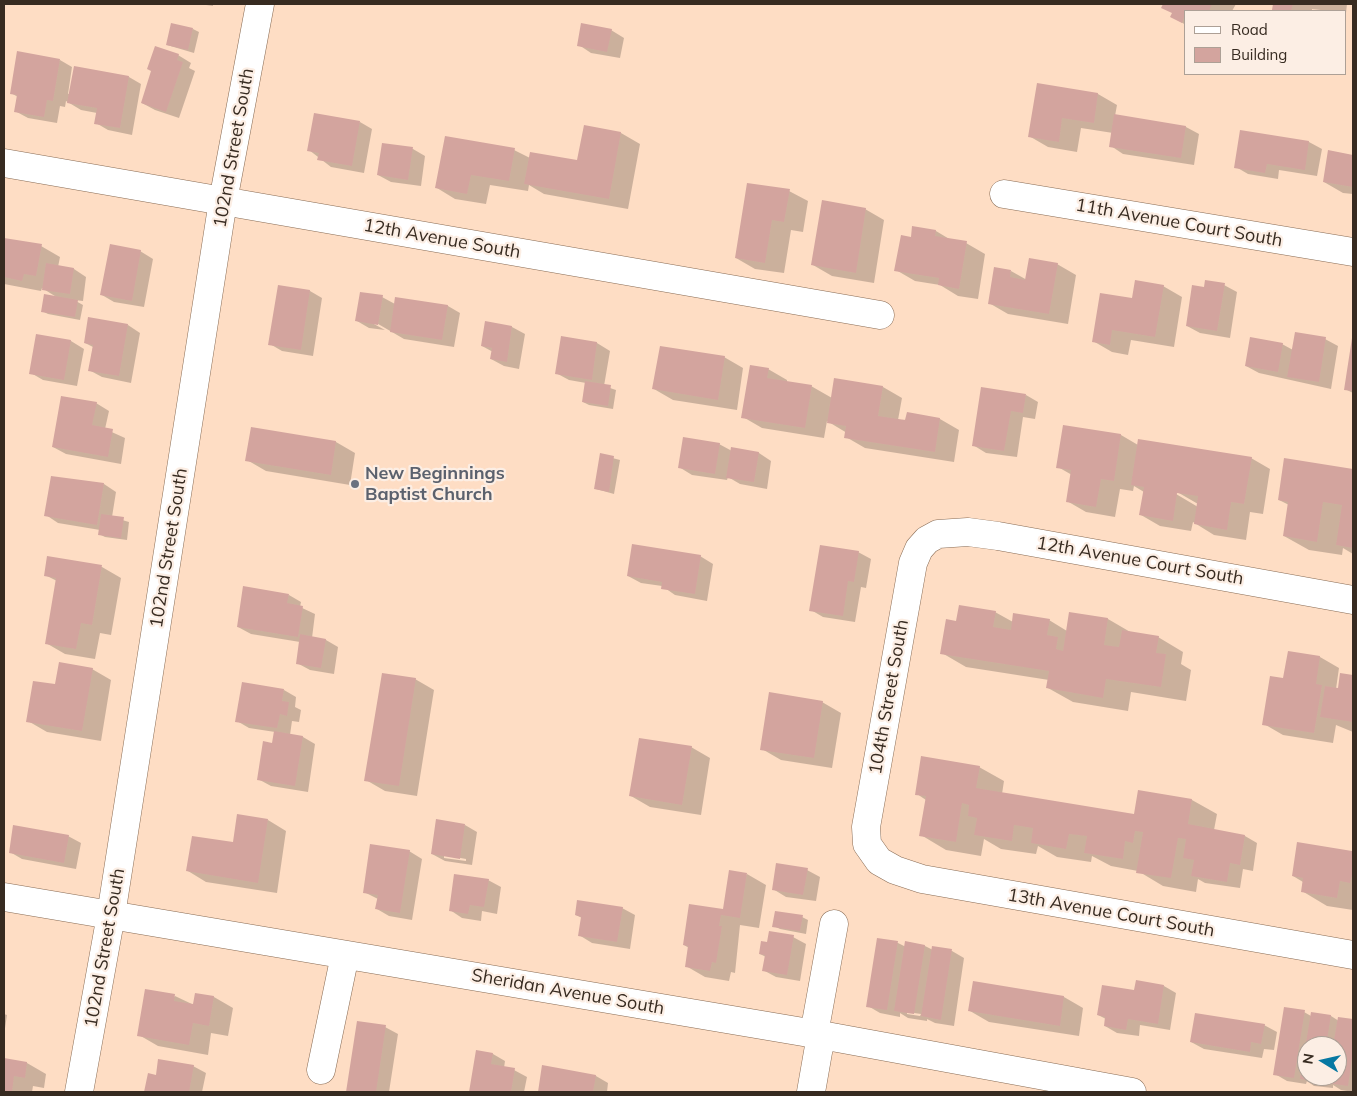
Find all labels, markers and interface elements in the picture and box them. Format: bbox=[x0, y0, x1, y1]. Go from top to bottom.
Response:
legend bbox=[1184, 10, 1347, 75]
text: Road bbox=[1231, 20, 1268, 39]
text: Building bbox=[1231, 45, 1287, 64]
street label: 102nd Street South bbox=[209, 67, 259, 229]
street label: 11th Avenue Court South bbox=[1074, 194, 1284, 252]
street label: 12th Avenue South bbox=[362, 215, 522, 263]
place label: New Beginnings Baptist Church bbox=[365, 463, 505, 506]
street label: 102nd Street South bbox=[146, 466, 192, 630]
marker: New Beginnings Baptist Church bbox=[349, 478, 361, 490]
street label: 12th Avenue Court South bbox=[1035, 532, 1245, 590]
street label: 104th Street South bbox=[865, 618, 913, 776]
street label: 102nd Street South bbox=[80, 867, 130, 1029]
street label: 13th Avenue Court South bbox=[1006, 884, 1216, 942]
street label: Sheridan Avenue South bbox=[470, 964, 666, 1020]
north arrow bbox=[1297, 1036, 1347, 1086]
text: N bbox=[1298, 1052, 1318, 1065]

